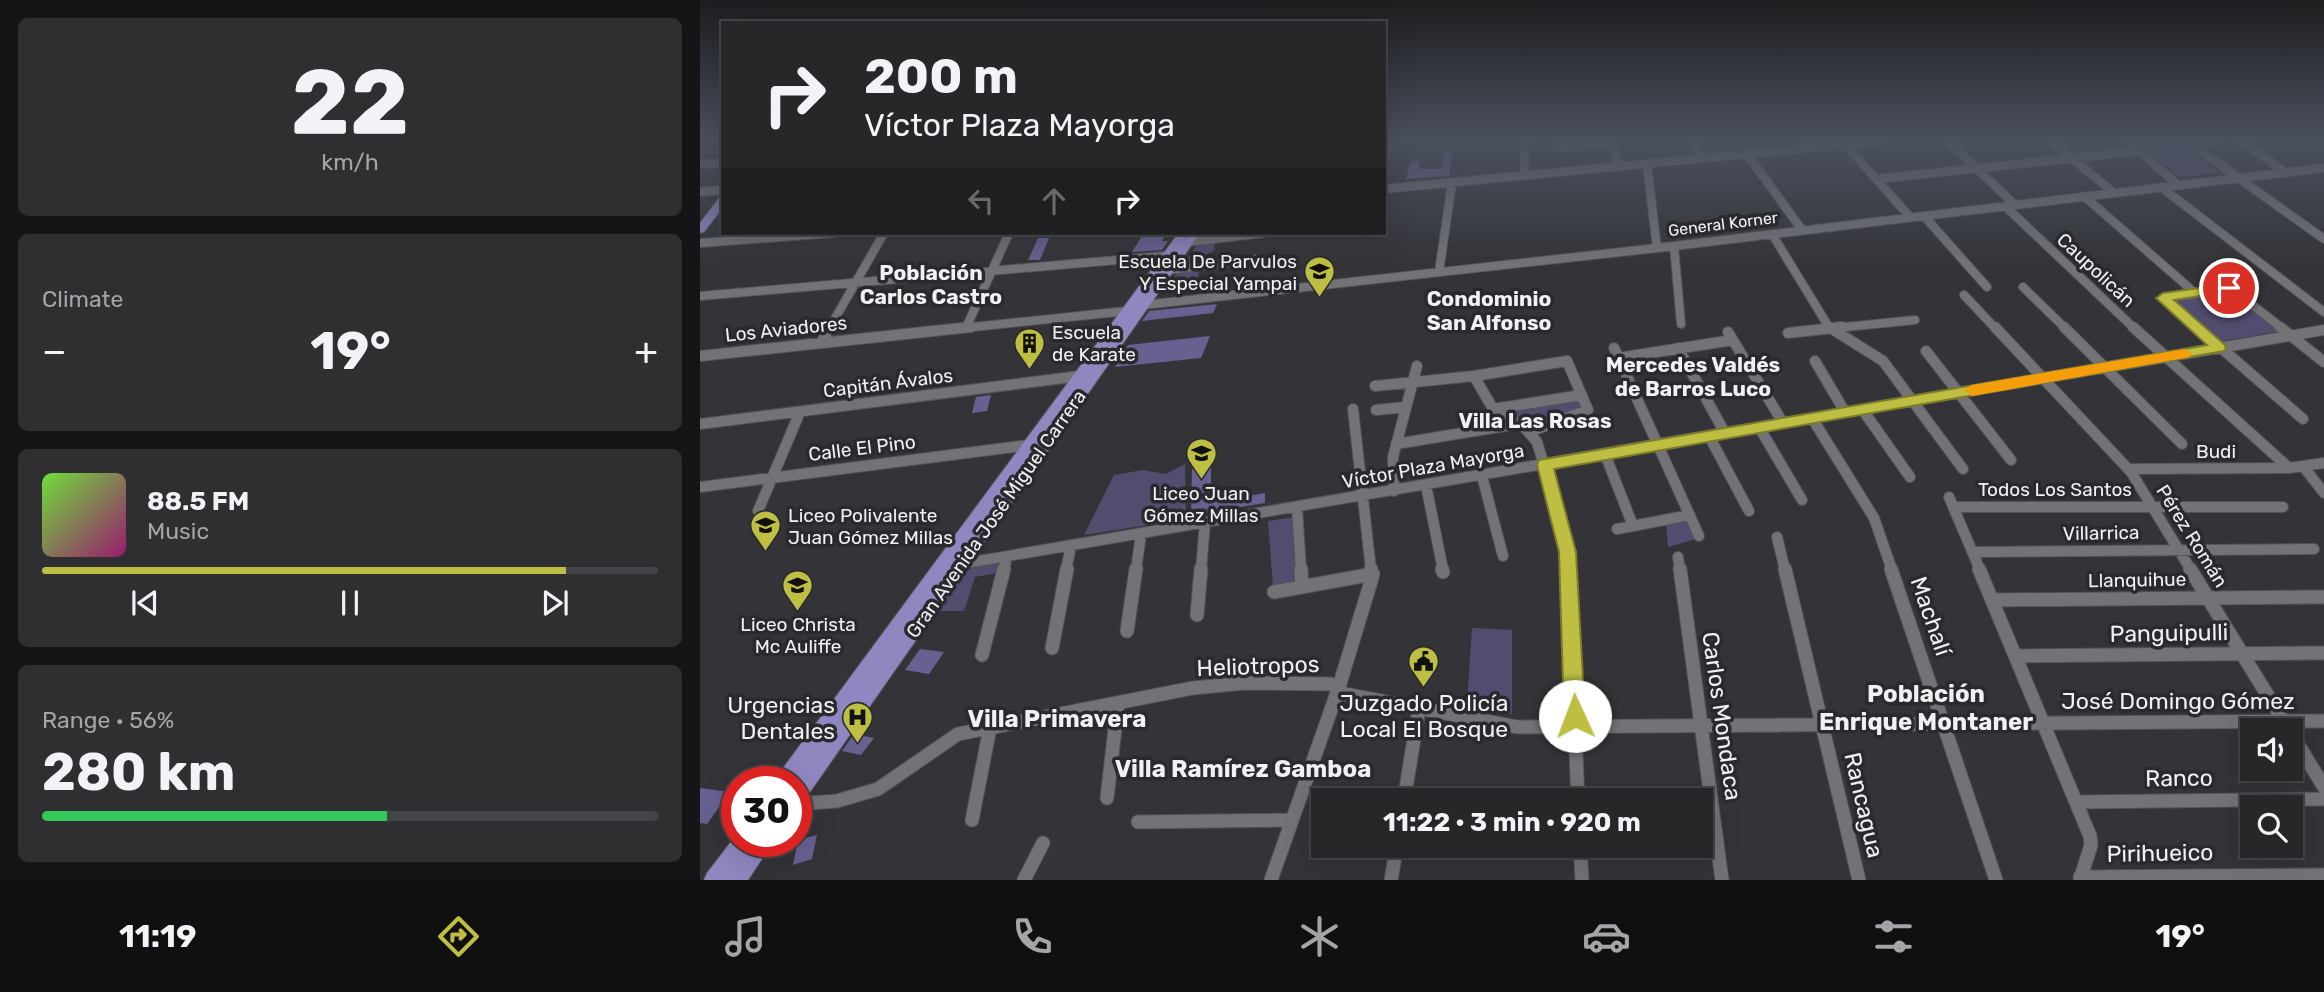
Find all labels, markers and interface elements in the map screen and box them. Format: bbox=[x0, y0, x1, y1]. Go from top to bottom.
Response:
text: 200 m bbox=[864, 47, 1018, 105]
text: 22 bbox=[291, 48, 409, 156]
icon: right bbox=[749, 49, 840, 140]
text: Víctor Plaza Mayorga bbox=[864, 106, 1175, 144]
text: km/h bbox=[321, 148, 379, 176]
icon: left bbox=[962, 182, 1000, 220]
icon: ahead bbox=[1035, 182, 1073, 220]
icon: right bbox=[1108, 182, 1146, 220]
street label: General Korner bbox=[1667, 208, 1779, 240]
street label: Caupolicán bbox=[2052, 228, 2140, 312]
place label: Escuela De Parvulos Y Especial Yampai bbox=[1118, 250, 1297, 295]
school or university icon: Escuela De Parvulos Y Especial Yampai bbox=[1303, 255, 1337, 299]
pin bbox=[2199, 258, 2259, 318]
district label: Población Carlos Castro bbox=[860, 260, 1002, 309]
icon: arrive bbox=[2210, 269, 2248, 307]
text: Climate bbox=[42, 285, 123, 313]
district label: Condominio San Alfonso bbox=[1427, 286, 1551, 335]
street label: Los Aviadores bbox=[724, 311, 848, 347]
text: 19° bbox=[310, 320, 391, 382]
place label: Escuela de Karate bbox=[1052, 321, 1136, 366]
building icon: Escuela de Karate bbox=[1012, 326, 1046, 370]
text: − bbox=[42, 328, 67, 374]
text: + bbox=[634, 328, 658, 374]
district label: Mercedes Valdés de Barros Luco bbox=[1606, 352, 1780, 401]
street label: Capitán Ávalos bbox=[822, 364, 954, 402]
street label: Gran Avenida José Miguel Carrera bbox=[901, 386, 1091, 642]
district label: Villa Las Rosas bbox=[1458, 408, 1612, 433]
street label: Calle El Pino bbox=[807, 430, 917, 466]
school or university icon: Liceo Juan Gómez Millas bbox=[1184, 437, 1218, 481]
street label: Víctor Plaza Mayorga bbox=[1340, 439, 1526, 493]
street label: Budi bbox=[2196, 440, 2236, 463]
street label: Todos Los Santos bbox=[1978, 478, 2132, 501]
street label: Pérez Román bbox=[2151, 480, 2233, 592]
place label: Liceo Juan Gómez Millas bbox=[1144, 482, 1258, 527]
text: 88.5 FM bbox=[147, 486, 249, 517]
place label: Liceo Polivalente Juan Gómez Millas bbox=[788, 504, 953, 549]
school or university icon: Liceo Polivalente Juan Gómez Millas bbox=[748, 509, 782, 553]
text: Music bbox=[147, 517, 209, 545]
street label: Villarrica bbox=[2062, 521, 2140, 545]
school or university icon: Liceo Christa Mc Auliffe bbox=[781, 568, 815, 612]
street label: Llanquihue bbox=[2088, 568, 2186, 592]
street label: Machalí bbox=[1904, 573, 1958, 660]
icon: previous bbox=[126, 584, 164, 622]
icon: pause bbox=[331, 584, 369, 622]
icon: next bbox=[536, 584, 574, 622]
place label: Liceo Christa Mc Auliffe bbox=[740, 613, 856, 658]
street label: Panguipulli bbox=[2109, 618, 2229, 648]
street label: Carlos Mondaca bbox=[1696, 630, 1748, 802]
public building icon: Juzgado Policía Local El Bosque bbox=[1407, 645, 1441, 689]
street label: Heliotropos bbox=[1196, 650, 1320, 682]
position arrow bbox=[1538, 679, 1612, 753]
district label: Población Enrique Montaner bbox=[1819, 680, 2033, 736]
street label: José Domingo Gómez bbox=[2061, 687, 2295, 715]
place label: Juzgado Policía Local El Bosque bbox=[1340, 689, 1508, 743]
place label: Urgencias Dentales bbox=[727, 691, 835, 745]
hospital icon: Urgencias Dentales bbox=[841, 701, 875, 745]
district label: Villa Primavera bbox=[968, 705, 1146, 733]
text: Range · 56% bbox=[42, 706, 174, 734]
map controls bbox=[2240, 718, 2303, 858]
button: sound bbox=[2240, 718, 2303, 781]
text: 280 km bbox=[42, 741, 236, 803]
street label: Rancagua bbox=[1838, 750, 1890, 860]
district label: Villa Ramírez Gamboa bbox=[1115, 755, 1371, 783]
street label: Ranco bbox=[2145, 763, 2213, 793]
speed limit sign: 30 bbox=[721, 766, 812, 857]
button: search bbox=[2240, 795, 2303, 858]
text: 11:22 · 3 min · 920 m bbox=[1383, 807, 1641, 838]
street label: Pirihueico bbox=[2106, 838, 2214, 868]
icon: directions bbox=[434, 912, 483, 961]
icon: music bbox=[721, 912, 770, 961]
icon: phone bbox=[1008, 912, 1057, 961]
icon: climate bbox=[1295, 912, 1344, 961]
icon: car bbox=[1582, 912, 1631, 961]
icon: filters bbox=[1869, 912, 1918, 961]
text: 11:19 bbox=[119, 917, 197, 955]
text: 19° bbox=[2155, 917, 2205, 955]

